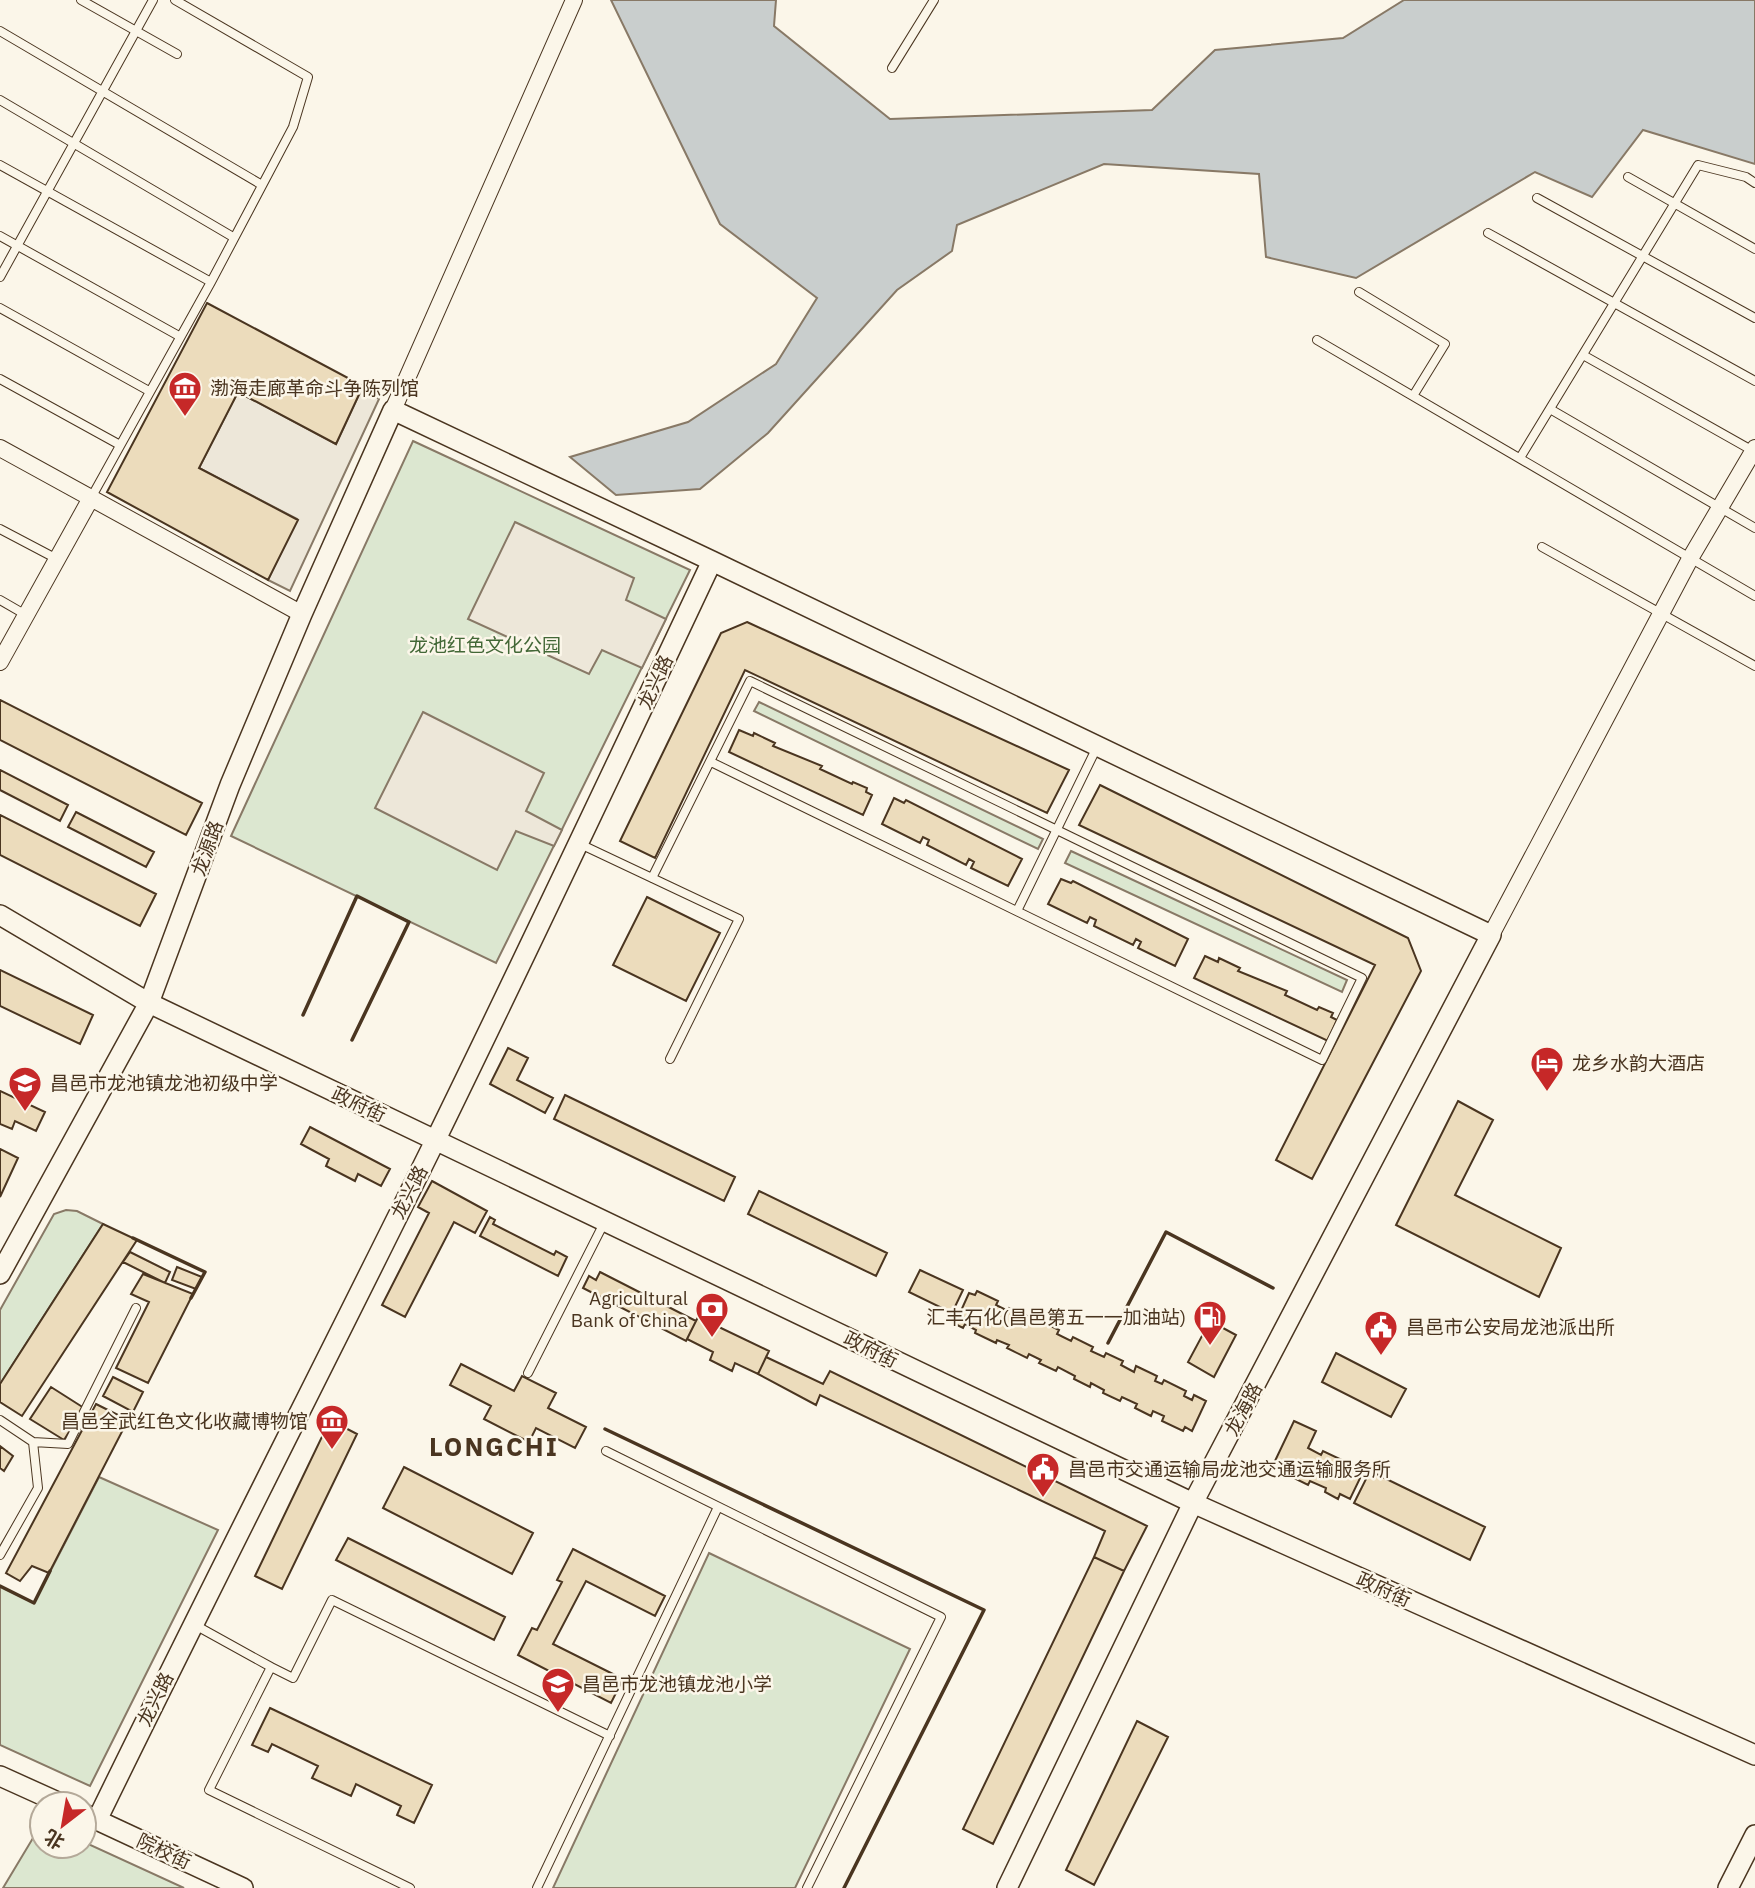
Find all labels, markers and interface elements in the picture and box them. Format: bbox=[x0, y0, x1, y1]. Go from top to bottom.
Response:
museum icon: 渤海走廊革命斗争陈列馆 bbox=[166, 369, 204, 418]
place label: 渤海走廊革命斗争陈列馆 bbox=[210, 376, 419, 400]
park label: 龙池红色文化公园 bbox=[409, 633, 561, 657]
street label: 龙兴路 bbox=[632, 651, 678, 713]
street label: 龙源路 bbox=[186, 817, 228, 879]
hotel icon: 龙乡水韵大酒店 bbox=[1528, 1044, 1566, 1093]
place label: 龙乡水韵大酒店 bbox=[1572, 1051, 1705, 1075]
school or university icon: 昌邑市龙池镇龙池初级中学 bbox=[6, 1064, 44, 1113]
place label: 昌邑市龙池镇龙池初级中学 bbox=[50, 1071, 278, 1095]
street label: 政府街 bbox=[328, 1081, 390, 1127]
street label: 龙兴路 bbox=[385, 1161, 433, 1223]
place label: Agricultural Bank of China bbox=[571, 1286, 688, 1332]
bank icon: Agricultural Bank of China bbox=[693, 1290, 731, 1339]
fuel station icon: 汇丰石化(昌邑第五一一加油站) bbox=[1191, 1298, 1229, 1347]
place label: 汇丰石化(昌邑第五一一加油站) bbox=[926, 1305, 1186, 1329]
public building icon: 昌邑市公安局龙池派出所 bbox=[1362, 1308, 1400, 1357]
place label: 昌邑市公安局龙池派出所 bbox=[1406, 1315, 1615, 1339]
street label: 政府街 bbox=[840, 1326, 902, 1372]
street label: 龙海路 bbox=[1219, 1378, 1267, 1440]
museum icon: 昌邑全武红色文化收藏博物馆 bbox=[313, 1402, 351, 1451]
place label: 昌邑全武红色文化收藏博物馆 bbox=[61, 1409, 308, 1433]
district label: LONGCHI bbox=[429, 1429, 559, 1463]
public building icon: 昌邑市交通运输局龙池交通运输服务所 bbox=[1024, 1450, 1062, 1499]
place label: 昌邑市交通运输局龙池交通运输服务所 bbox=[1068, 1457, 1391, 1481]
street label: 政府街 bbox=[1353, 1566, 1415, 1612]
school or university icon: 昌邑市龙池镇龙池小学 bbox=[539, 1665, 577, 1714]
street label: 龙兴路 bbox=[132, 1668, 178, 1730]
place label: 昌邑市龙池镇龙池小学 bbox=[582, 1672, 772, 1696]
north arrow bbox=[28, 1790, 98, 1860]
text: 北 bbox=[40, 1824, 69, 1855]
street label: 院校街 bbox=[133, 1828, 195, 1874]

